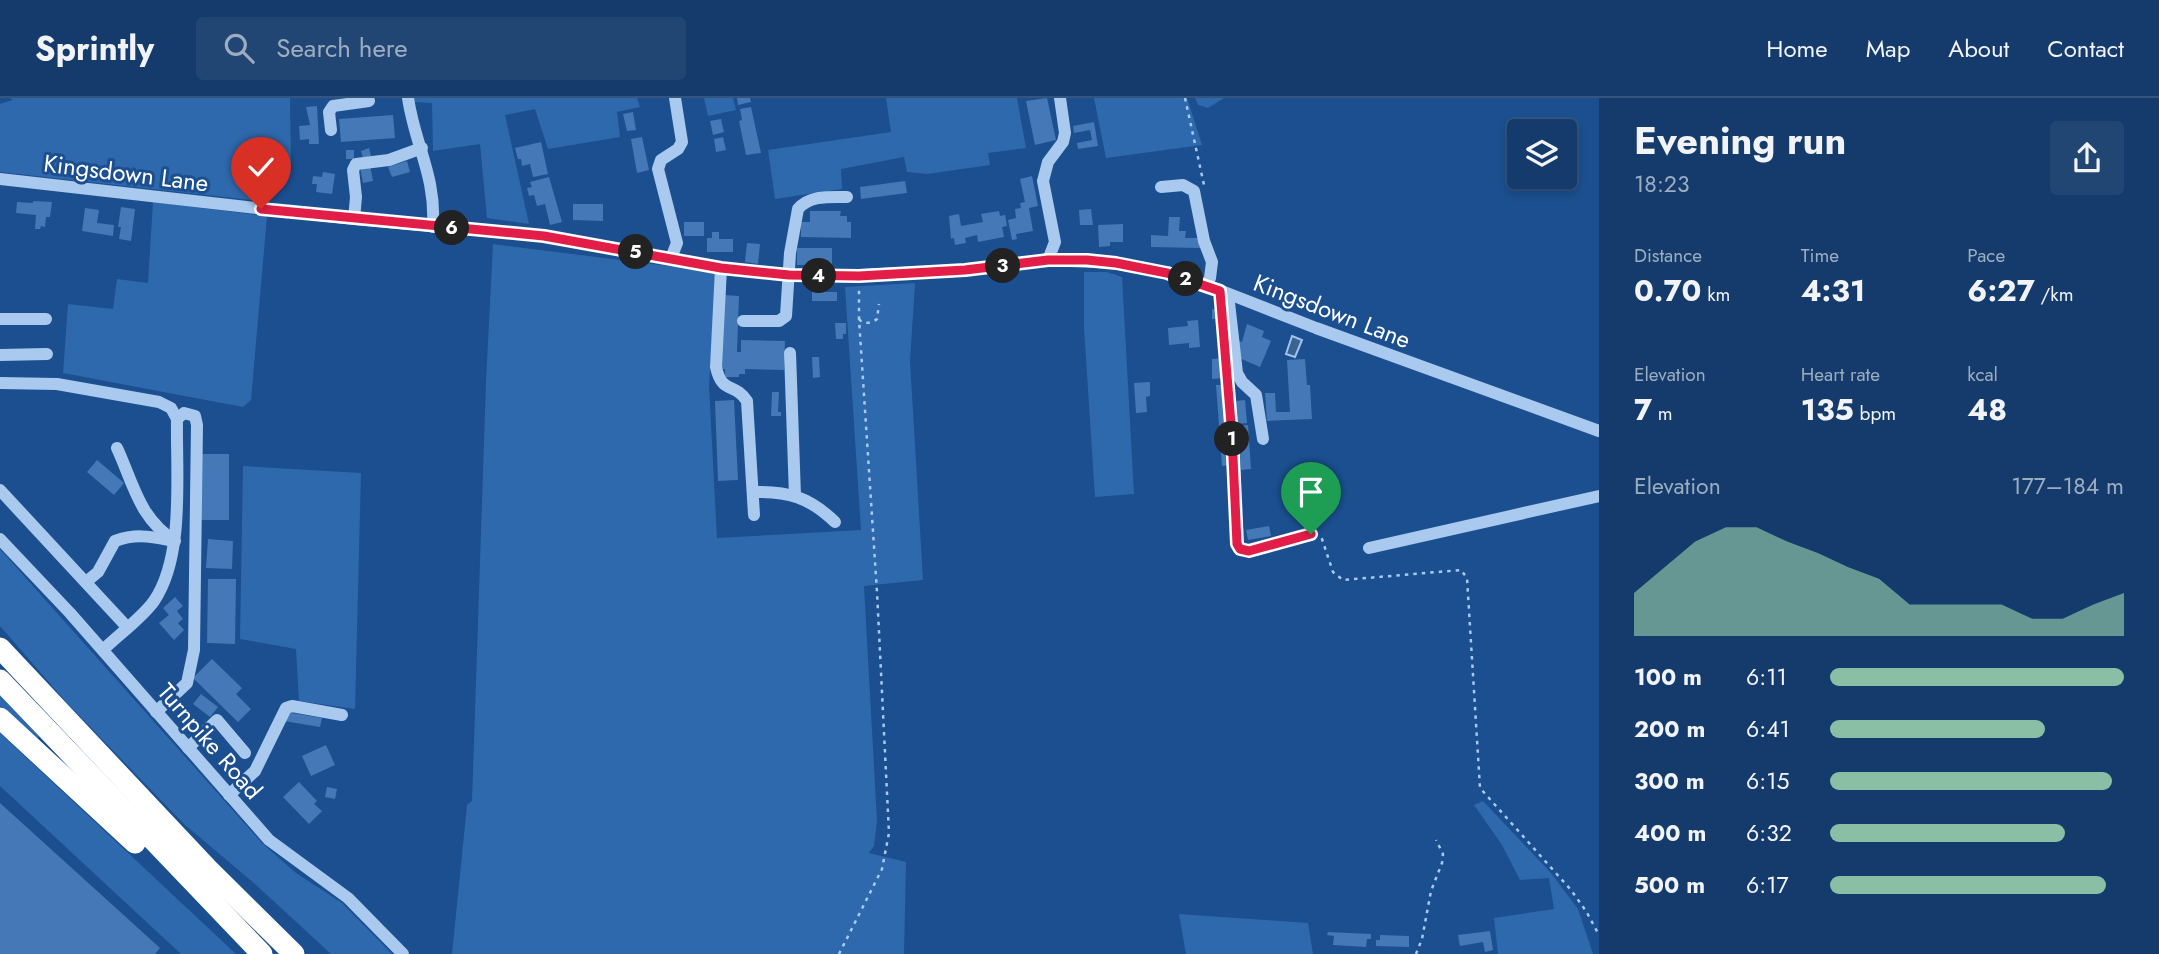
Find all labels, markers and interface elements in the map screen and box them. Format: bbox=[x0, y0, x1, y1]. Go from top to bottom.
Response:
search box bbox=[196, 17, 686, 80]
text: Sprintly bbox=[35, 25, 154, 72]
icon: search bbox=[220, 29, 258, 67]
text: Search here bbox=[276, 29, 408, 67]
text: Home bbox=[1766, 31, 1828, 66]
text: Map bbox=[1866, 31, 1910, 66]
text: About bbox=[1948, 31, 2009, 66]
text: Contact bbox=[2047, 31, 2124, 66]
text: Evening run bbox=[1634, 113, 1846, 168]
map controls bbox=[1507, 119, 1577, 189]
button: layers bbox=[1507, 119, 1577, 189]
button: share bbox=[2050, 121, 2124, 195]
pin bbox=[231, 137, 291, 209]
street label: Kingsdown Lane bbox=[42, 146, 210, 200]
icon: check bbox=[242, 148, 280, 186]
text: 18:23 bbox=[1634, 167, 1689, 201]
pin: 6 bbox=[434, 211, 470, 246]
text: 6 bbox=[445, 214, 458, 241]
pin: 5 bbox=[618, 234, 654, 270]
text: 5 bbox=[629, 238, 642, 265]
text: Distance bbox=[1634, 242, 1702, 269]
text: Time bbox=[1801, 242, 1839, 269]
text: Pace bbox=[1967, 242, 2005, 269]
pin: 3 bbox=[986, 248, 1020, 284]
text: 3 bbox=[997, 252, 1008, 279]
pin: 4 bbox=[802, 258, 836, 294]
text: 4 bbox=[812, 262, 825, 289]
pin: 2 bbox=[1168, 262, 1204, 296]
text: 2 bbox=[1179, 265, 1192, 292]
street label: Kingsdown Lane bbox=[1248, 265, 1416, 357]
text: 0.70 bbox=[1634, 269, 1701, 312]
text: 4:31 bbox=[1801, 269, 1865, 312]
text: 6:27 bbox=[1967, 269, 2035, 312]
text: km bbox=[1701, 281, 1730, 308]
text: /km bbox=[2035, 281, 2074, 308]
text: Elevation bbox=[1634, 361, 1706, 388]
text: Heart rate bbox=[1801, 361, 1880, 388]
text: kcal bbox=[1967, 361, 1998, 388]
text: 7 bbox=[1634, 388, 1652, 431]
text: 135 bbox=[1801, 388, 1854, 431]
text: 48 bbox=[1967, 388, 2007, 431]
text: m bbox=[1652, 400, 1673, 427]
text: bpm bbox=[1854, 400, 1896, 427]
pin: 1 bbox=[1214, 422, 1250, 456]
text: 1 bbox=[1227, 425, 1236, 452]
pin bbox=[1281, 462, 1341, 534]
text: Elevation bbox=[1634, 469, 1721, 503]
text: 177–184 m bbox=[2011, 469, 2124, 503]
icon: arrive bbox=[1292, 473, 1330, 511]
text: 100 m bbox=[1634, 660, 1702, 694]
text: 6:11 bbox=[1746, 660, 1787, 694]
street label: Turnpike Road bbox=[150, 675, 270, 807]
text: 200 m bbox=[1634, 712, 1705, 746]
text: 6:41 bbox=[1746, 712, 1790, 746]
text: 300 m bbox=[1634, 764, 1705, 798]
text: 6:15 bbox=[1746, 764, 1789, 798]
text: 400 m bbox=[1634, 816, 1706, 850]
text: 6:32 bbox=[1746, 816, 1792, 850]
text: 500 m bbox=[1634, 868, 1705, 902]
text: 6:17 bbox=[1746, 868, 1789, 902]

